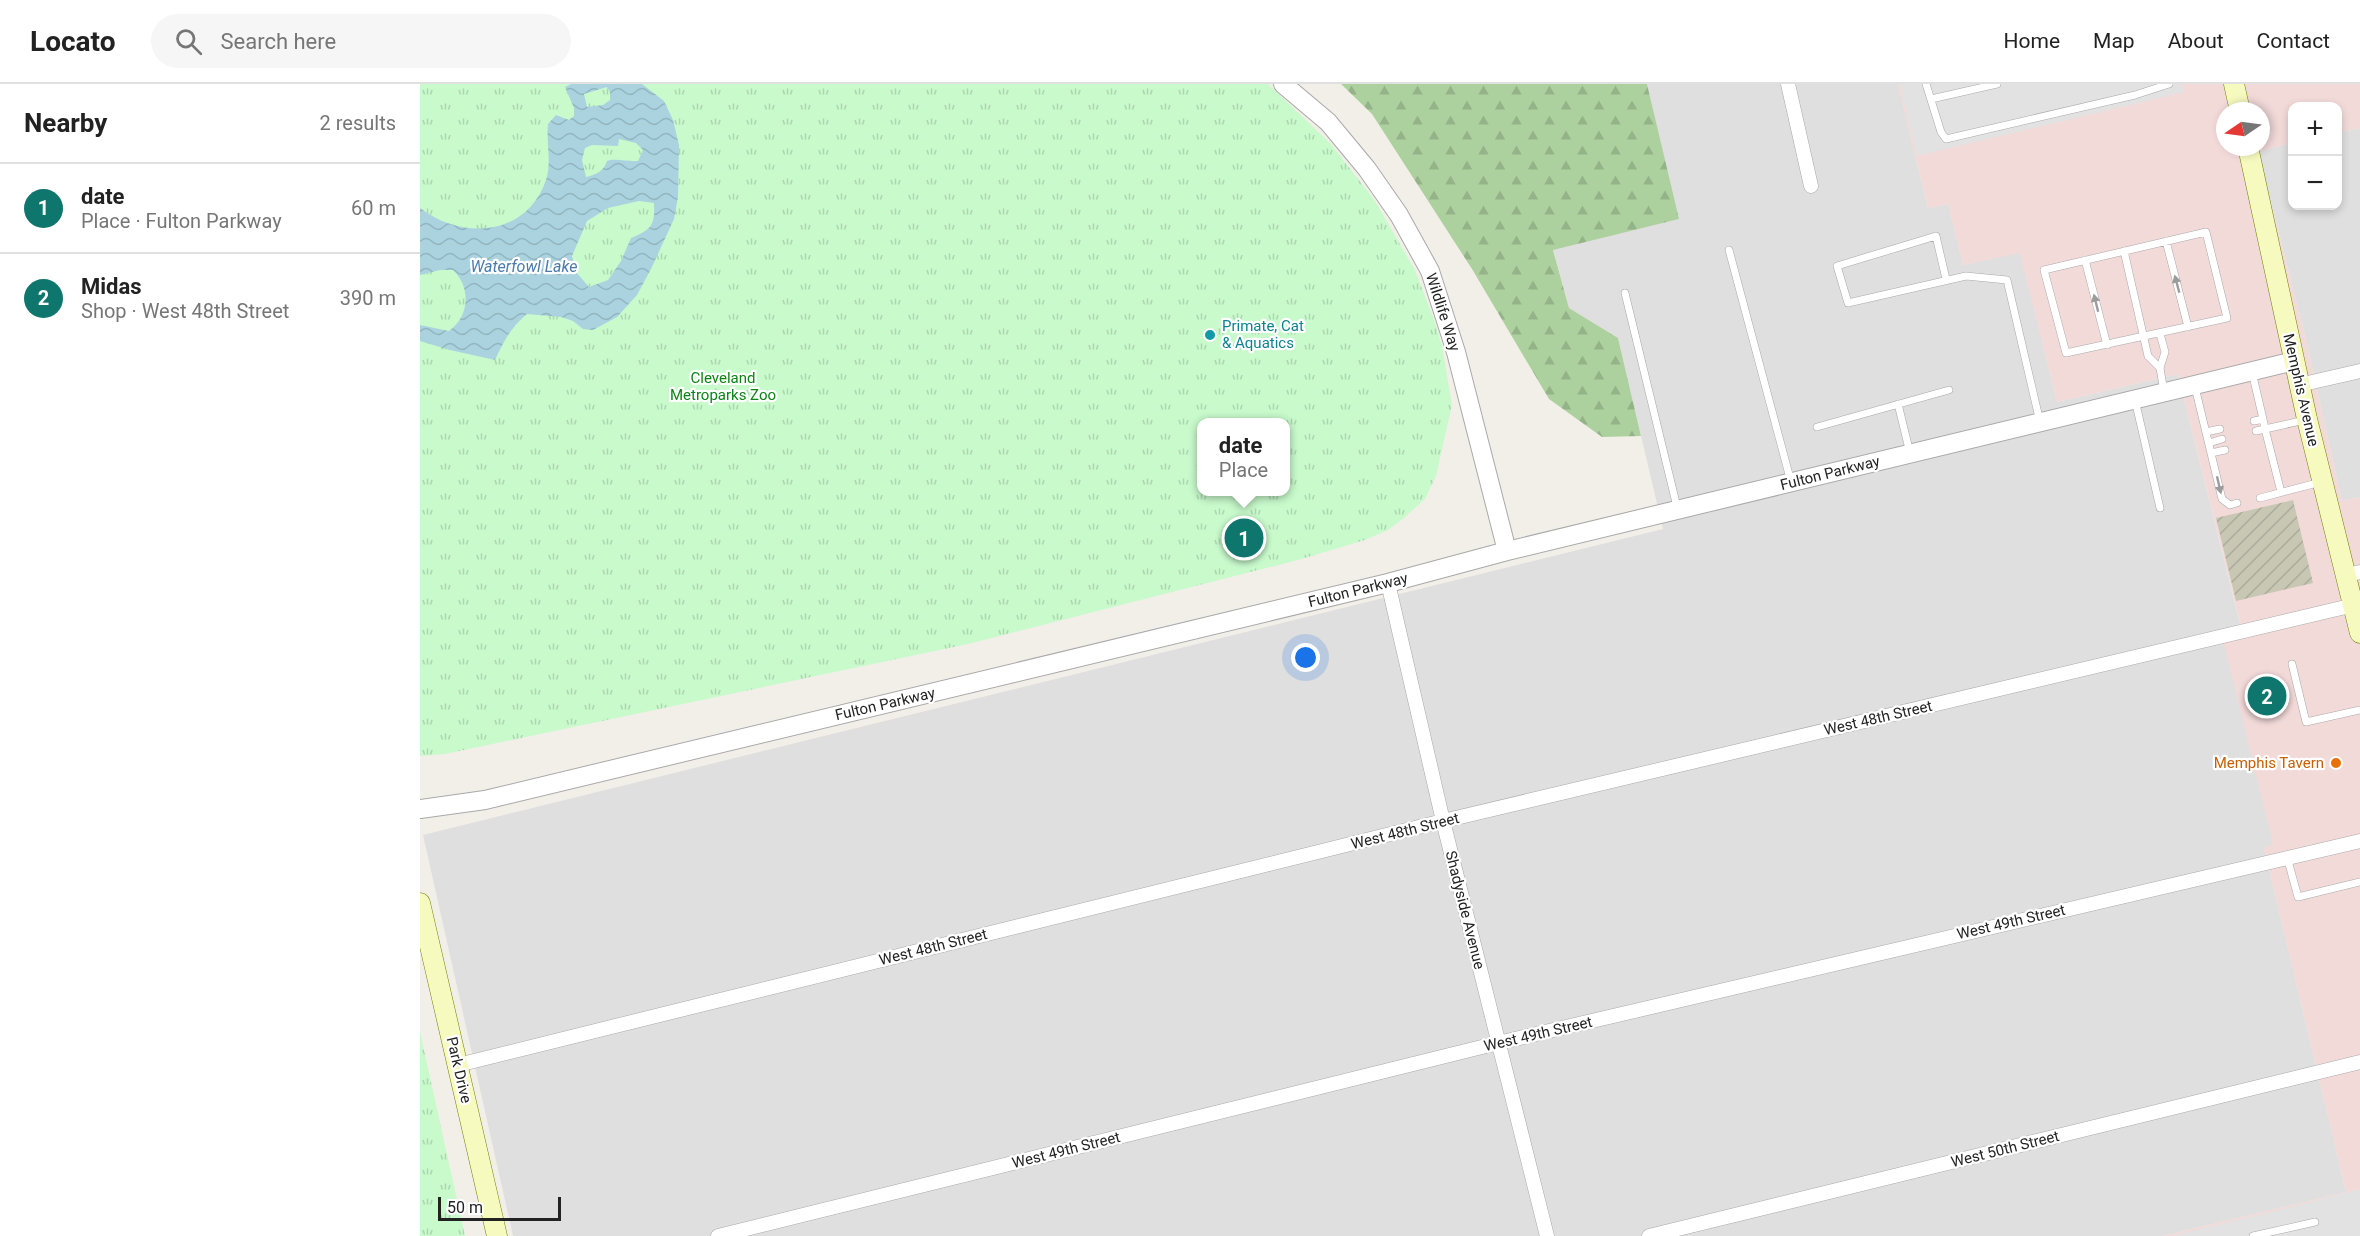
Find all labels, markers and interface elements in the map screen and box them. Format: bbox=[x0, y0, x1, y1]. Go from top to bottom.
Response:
search box bbox=[151, 14, 571, 68]
text: Locato bbox=[30, 25, 115, 58]
icon: search bbox=[172, 25, 205, 58]
text: Search here bbox=[220, 29, 336, 54]
text: Home bbox=[2004, 29, 2060, 53]
text: Map bbox=[2093, 29, 2135, 53]
text: About bbox=[2168, 29, 2224, 53]
text: Contact bbox=[2257, 29, 2330, 53]
north arrow bbox=[2216, 102, 2270, 156]
map controls bbox=[2288, 102, 2342, 210]
button: + bbox=[2288, 102, 2342, 156]
text: Nearby bbox=[24, 108, 107, 138]
text: 2 results bbox=[320, 111, 396, 135]
button: − bbox=[2288, 156, 2342, 210]
text: date bbox=[81, 184, 124, 209]
text: 1 bbox=[38, 196, 49, 220]
text: 60 m bbox=[351, 196, 396, 220]
text: Place · Fulton Parkway bbox=[81, 209, 282, 233]
water label: Waterfowl Lake bbox=[471, 257, 578, 276]
street label: Wildlife Way bbox=[1422, 271, 1464, 353]
text: Midas bbox=[81, 274, 142, 299]
one-way arrow bbox=[2172, 275, 2181, 293]
text: 2 bbox=[38, 286, 49, 310]
text: 390 m bbox=[340, 286, 396, 310]
one-way arrow bbox=[2090, 293, 2100, 312]
text: Shop · West 48th Street bbox=[81, 299, 289, 323]
place label: Primate, Cat & Aquatics bbox=[1222, 317, 1304, 352]
marker: Primate, Cat & Aquatics bbox=[1203, 328, 1217, 342]
street label: Memphis Avenue bbox=[2279, 332, 2323, 448]
park label: Cleveland Metroparks Zoo bbox=[670, 369, 776, 404]
popup bbox=[1197, 418, 1290, 496]
text: date bbox=[1219, 433, 1262, 458]
street label: Fulton Parkway bbox=[1778, 452, 1882, 494]
text: Place bbox=[1219, 458, 1268, 482]
one-way arrow bbox=[2214, 475, 2224, 494]
pin: 1 bbox=[1224, 516, 1264, 560]
street label: Fulton Parkway bbox=[1306, 569, 1410, 611]
your location bbox=[1291, 643, 1320, 672]
pin: 2 bbox=[2248, 674, 2286, 718]
street label: Fulton Parkway bbox=[833, 684, 937, 724]
street label: West 48th Street bbox=[1822, 697, 1934, 739]
place label: Memphis Tavern bbox=[2214, 754, 2324, 772]
marker: Memphis Tavern bbox=[2329, 756, 2343, 770]
street label: West 48th Street bbox=[1349, 809, 1461, 853]
street label: Shadyside Avenue bbox=[1442, 849, 1488, 971]
street label: West 49th Street bbox=[1955, 901, 2067, 943]
street label: West 48th Street bbox=[877, 925, 989, 969]
street label: West 49th Street bbox=[1482, 1013, 1594, 1055]
street label: Park Drive bbox=[443, 1035, 475, 1105]
street label: West 50th Street bbox=[1949, 1127, 2061, 1171]
street label: West 49th Street bbox=[1010, 1128, 1122, 1172]
scale bar bbox=[438, 1194, 561, 1222]
text: 50 m bbox=[447, 1198, 483, 1217]

